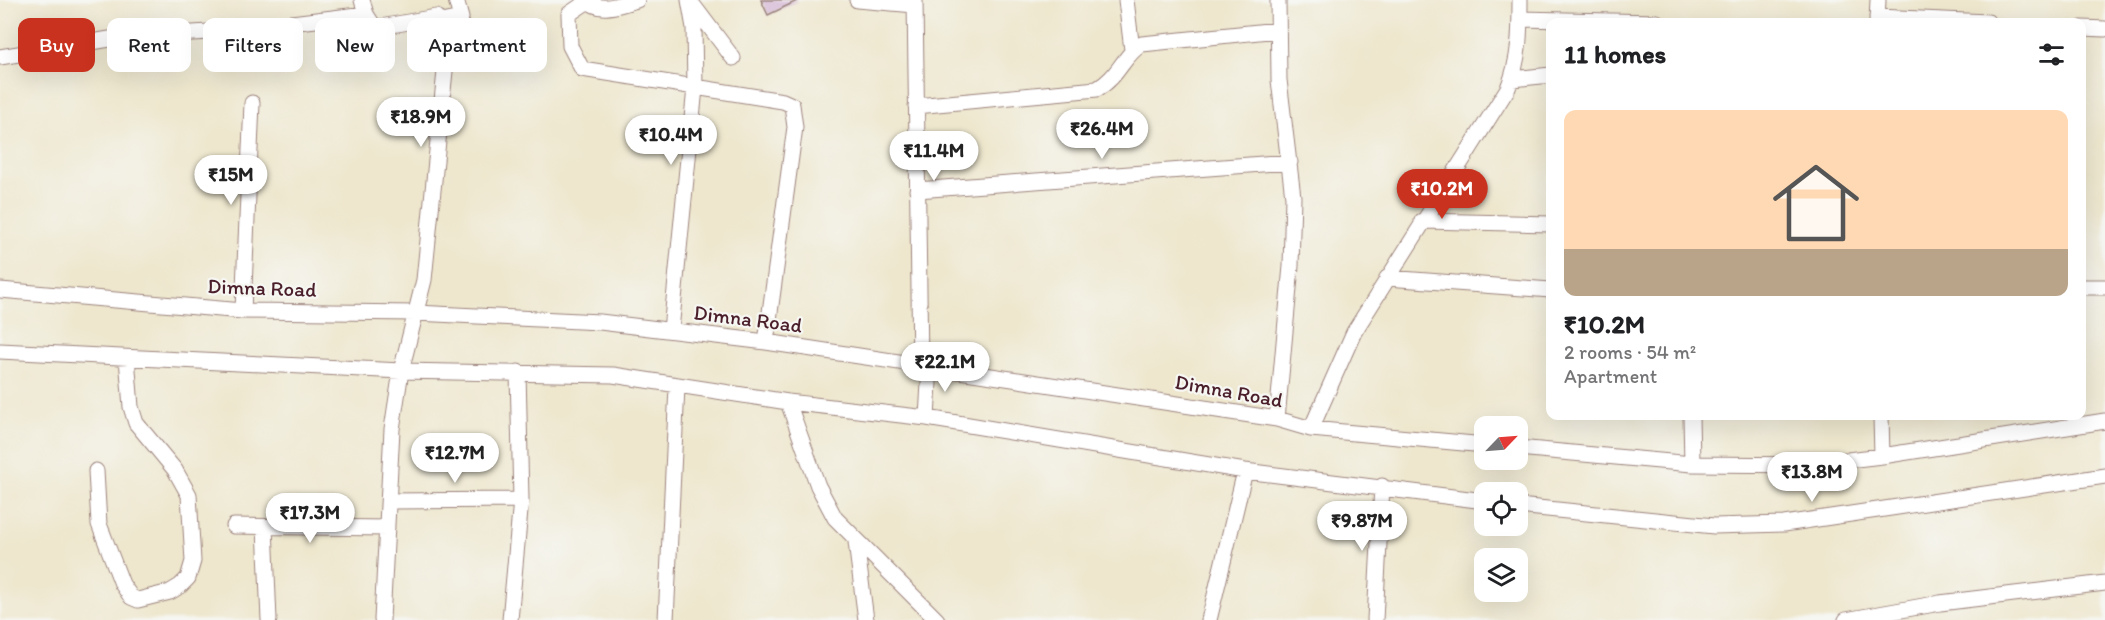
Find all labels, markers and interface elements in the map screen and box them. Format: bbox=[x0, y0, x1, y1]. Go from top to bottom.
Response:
chip: Buy bbox=[18, 18, 95, 72]
chip: Rent bbox=[107, 18, 191, 72]
chip: Filters bbox=[203, 18, 303, 72]
chip: New bbox=[315, 18, 395, 72]
chip: Apartment bbox=[407, 18, 547, 72]
text: 11 homes bbox=[1564, 38, 1666, 70]
icon: filters bbox=[2035, 38, 2068, 71]
pin: ₹18.9M bbox=[372, 97, 470, 148]
text: ₹18.9M bbox=[390, 104, 452, 128]
pin: ₹26.4M bbox=[1053, 109, 1151, 160]
pin: ₹10.4M bbox=[622, 115, 720, 166]
text: ₹26.4M bbox=[1070, 116, 1134, 140]
text: ₹10.4M bbox=[639, 122, 703, 146]
pin: ₹11.4M bbox=[885, 131, 983, 182]
text: ₹11.4M bbox=[904, 138, 964, 162]
icon: home bbox=[1762, 149, 1870, 257]
pin: ₹15M bbox=[195, 155, 267, 206]
text: ₹15M bbox=[208, 162, 254, 186]
pin: ₹10.2M bbox=[1393, 169, 1491, 220]
text: ₹10.2M bbox=[1411, 176, 1473, 200]
street label: Dimna Road bbox=[207, 273, 318, 302]
street label: Dimna Road bbox=[692, 299, 804, 338]
text: ₹10.2M bbox=[1564, 308, 1645, 340]
text: 2 rooms · 54 m² bbox=[1564, 340, 1696, 364]
pin: ₹22.1M bbox=[896, 342, 994, 393]
text: ₹22.1M bbox=[915, 349, 975, 373]
text: Apartment bbox=[1564, 364, 1657, 388]
street label: Dimna Road bbox=[1173, 369, 1286, 412]
north arrow bbox=[1474, 416, 1528, 470]
map controls bbox=[1474, 416, 1528, 602]
pin: ₹12.7M bbox=[406, 433, 504, 484]
text: ₹12.7M bbox=[425, 440, 485, 464]
pin: ₹13.8M bbox=[1763, 452, 1861, 503]
text: ₹13.8M bbox=[1781, 459, 1843, 483]
button: locate bbox=[1474, 482, 1528, 536]
pin: ₹17.3M bbox=[261, 493, 359, 544]
text: ₹17.3M bbox=[280, 500, 340, 524]
pin: ₹9.87M bbox=[1313, 501, 1411, 552]
text: ₹9.87M bbox=[1331, 508, 1393, 532]
button: layers bbox=[1474, 548, 1528, 602]

